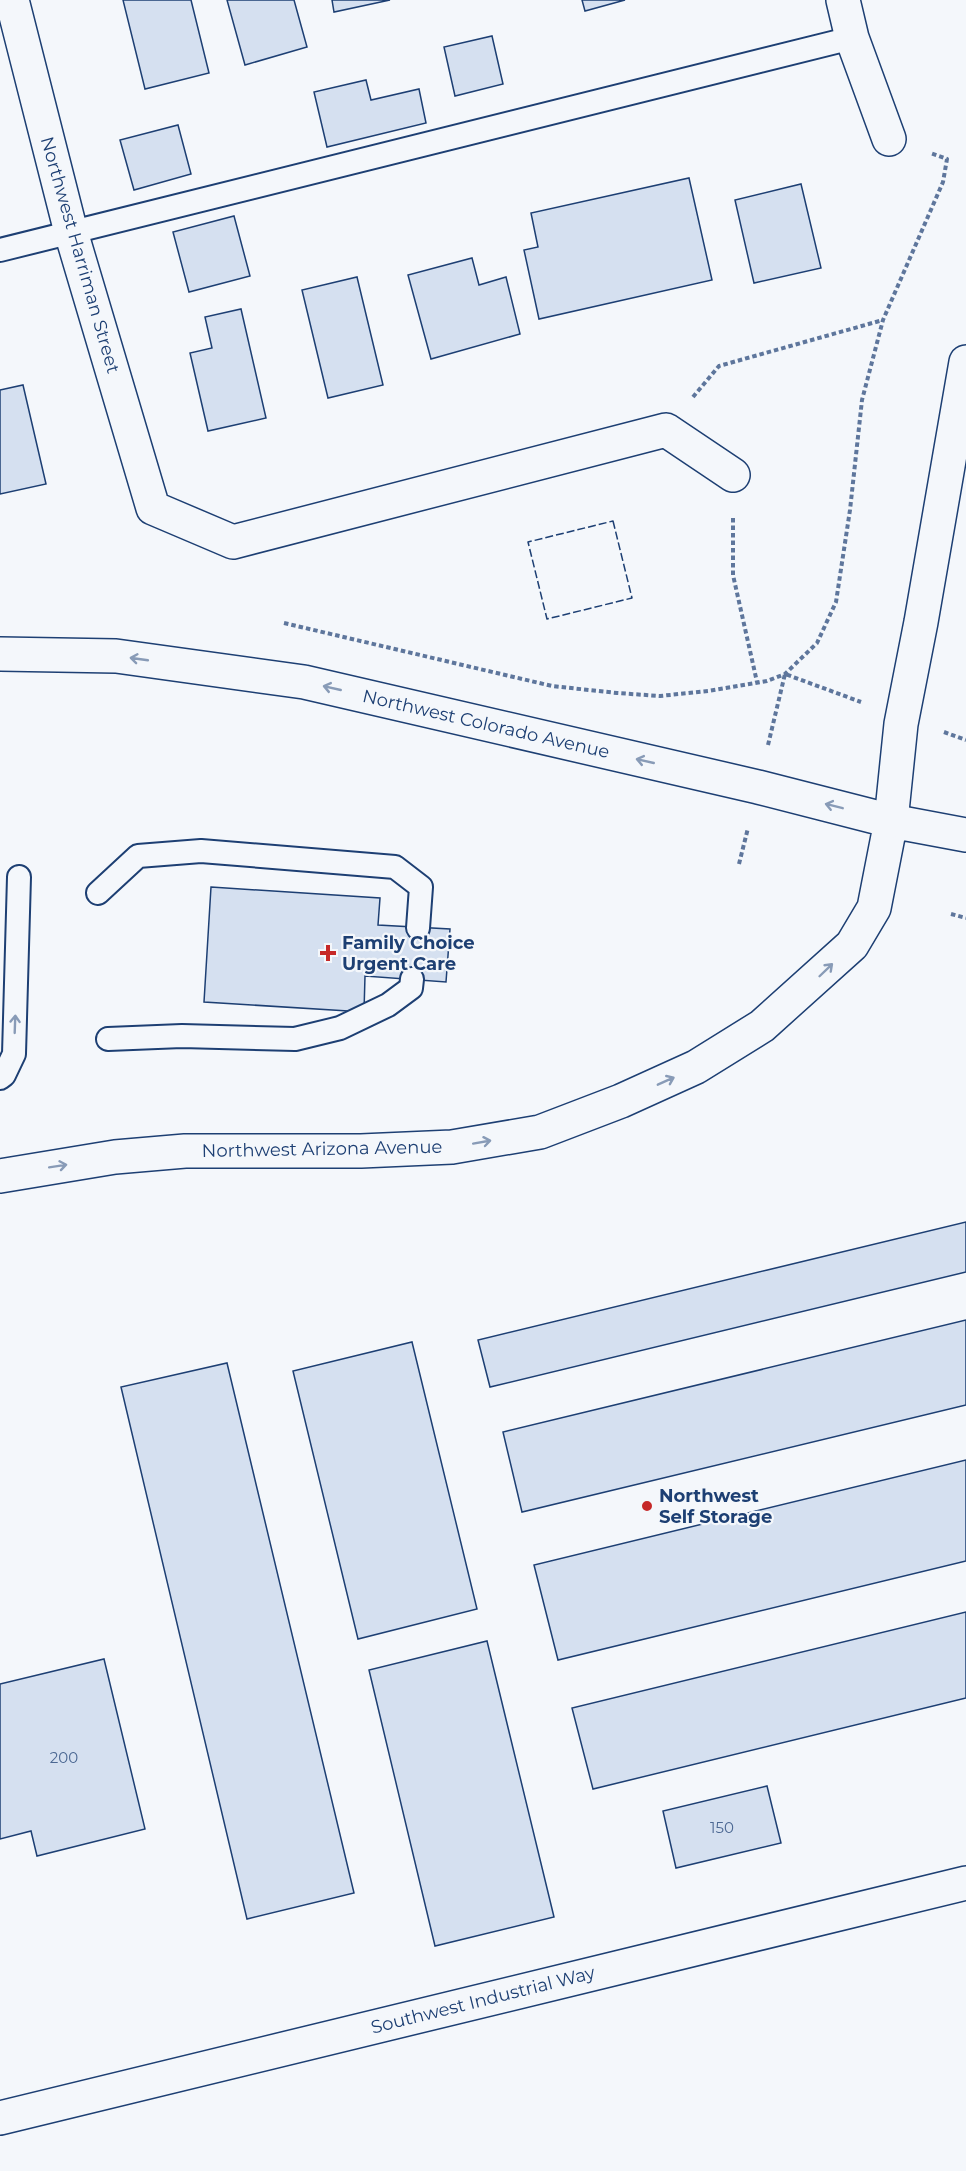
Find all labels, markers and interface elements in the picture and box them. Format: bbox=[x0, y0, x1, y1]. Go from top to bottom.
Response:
street label: Northwest Harriman Street bbox=[36, 134, 124, 376]
one-way arrow bbox=[130, 654, 150, 665]
one-way arrow bbox=[323, 682, 342, 694]
street label: Northwest Colorado Avenue bbox=[360, 685, 612, 763]
one-way arrow bbox=[635, 754, 654, 766]
one-way arrow bbox=[825, 800, 844, 812]
place label: Family Choice Urgent Care bbox=[342, 932, 475, 975]
marker: Family Choice Urgent Care bbox=[319, 944, 337, 962]
one-way arrow bbox=[818, 963, 833, 978]
one-way arrow bbox=[9, 1014, 20, 1034]
one-way arrow bbox=[657, 1074, 675, 1086]
street label: Northwest Arizona Avenue bbox=[202, 1136, 443, 1162]
one-way arrow bbox=[472, 1136, 491, 1147]
one-way arrow bbox=[47, 1161, 67, 1172]
place label: Northwest Self Storage bbox=[659, 1485, 772, 1528]
marker: Northwest Self Storage bbox=[640, 1499, 654, 1513]
house number: 200 bbox=[50, 1748, 78, 1767]
house number: 150 bbox=[710, 1818, 734, 1837]
street label: Southwest Industrial Way bbox=[369, 1961, 598, 2039]

